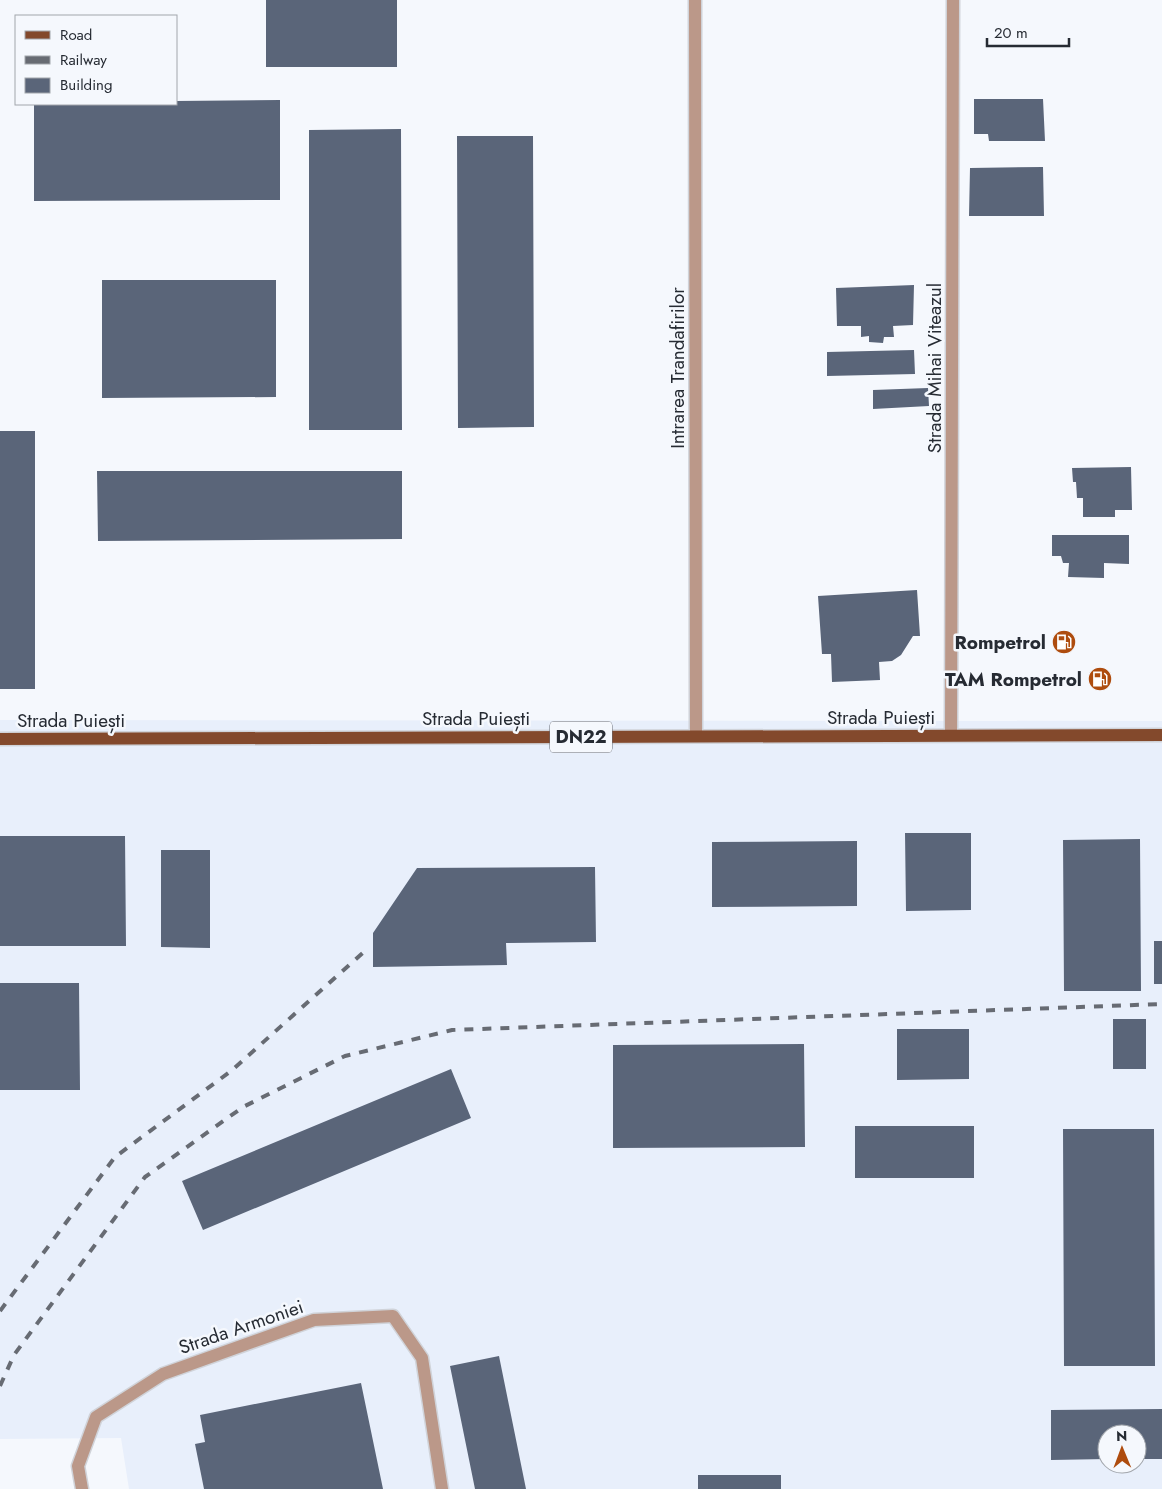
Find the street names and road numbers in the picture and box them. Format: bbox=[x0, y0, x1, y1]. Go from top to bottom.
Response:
street label: Strada Mihai Viteazul bbox=[921, 283, 948, 453]
street label: Intrarea Trandafirilor bbox=[664, 287, 691, 449]
street label: Strada Puiești bbox=[827, 704, 935, 731]
street label: Strada Puiești bbox=[422, 705, 530, 732]
street label: Strada Puiești bbox=[17, 707, 125, 734]
road number: DN22 bbox=[550, 722, 612, 752]
street label: Strada Armoniei bbox=[175, 1293, 307, 1361]

